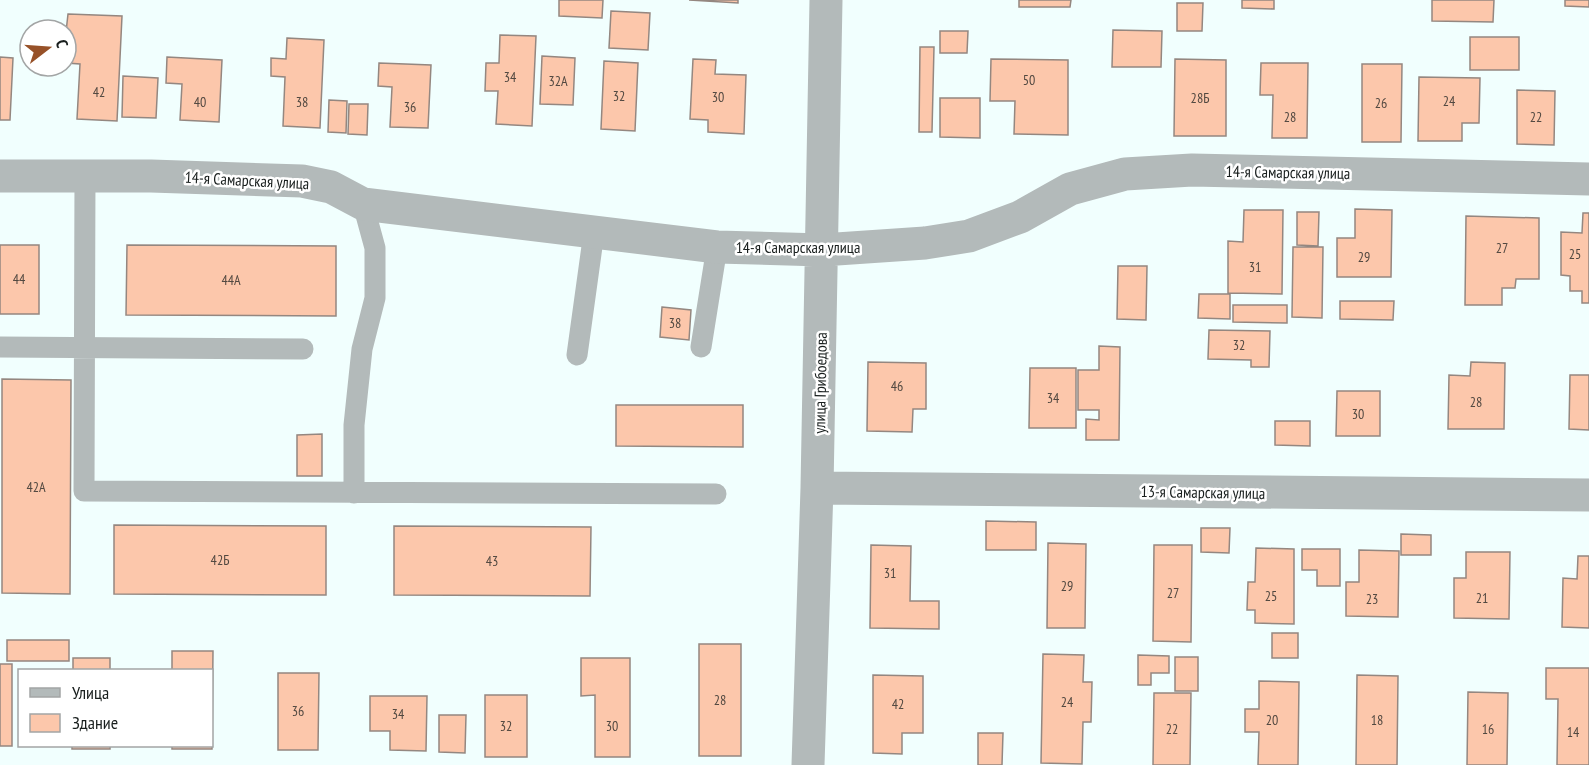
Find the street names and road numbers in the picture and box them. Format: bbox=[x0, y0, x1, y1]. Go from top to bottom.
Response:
street label: 14-я Самарская улица bbox=[1225, 161, 1351, 183]
street label: 14-я Самарская улица bbox=[184, 167, 310, 193]
street label: 14-я Самарская улица bbox=[736, 237, 860, 257]
street label: улица Грибоедова bbox=[809, 332, 831, 434]
street label: 13-я Самарская улица bbox=[1140, 481, 1266, 503]

